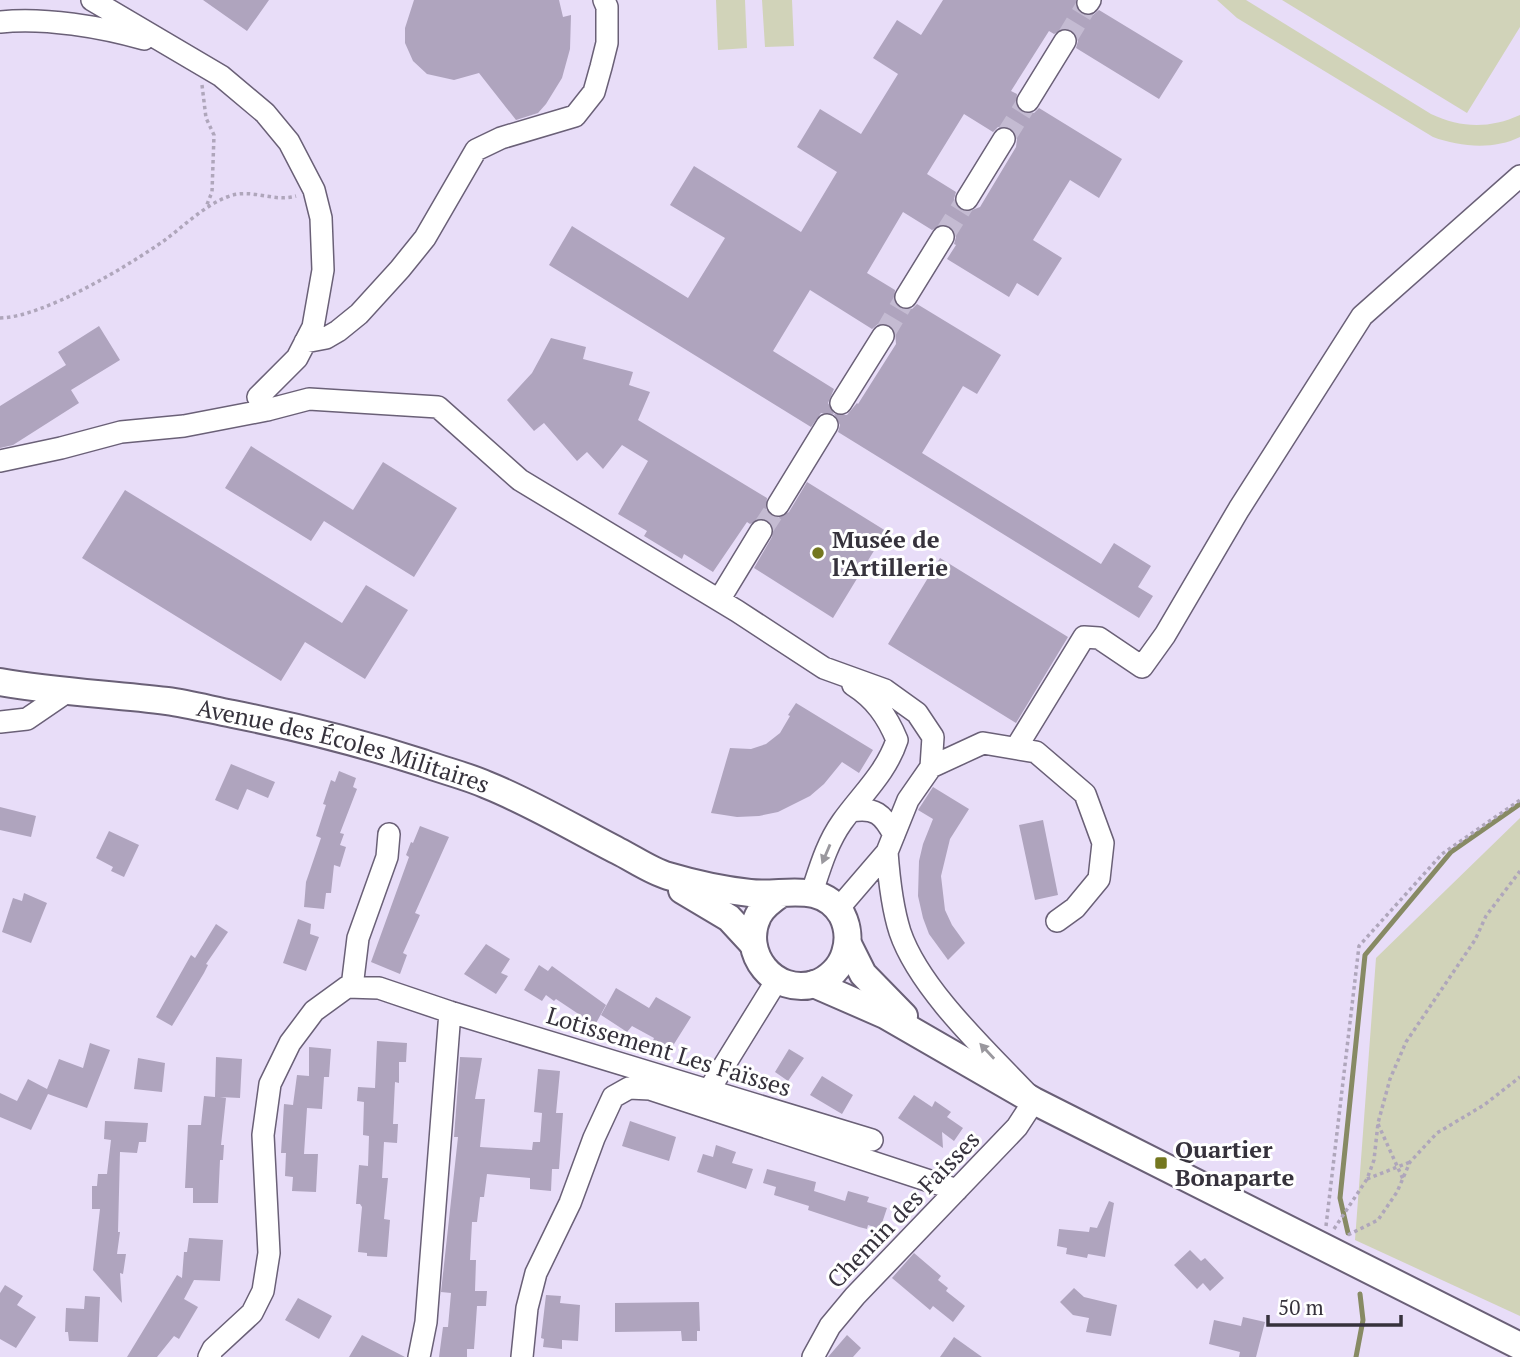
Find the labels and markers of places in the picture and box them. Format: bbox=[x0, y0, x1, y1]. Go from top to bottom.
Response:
place label: Musée de l'Artillerie bbox=[832, 523, 948, 583]
marker: Musée de l'Artillerie bbox=[810, 545, 826, 561]
place label: Quartier Bonaparte bbox=[1175, 1133, 1295, 1193]
marker: Quartier Bonaparte bbox=[1153, 1155, 1169, 1171]

